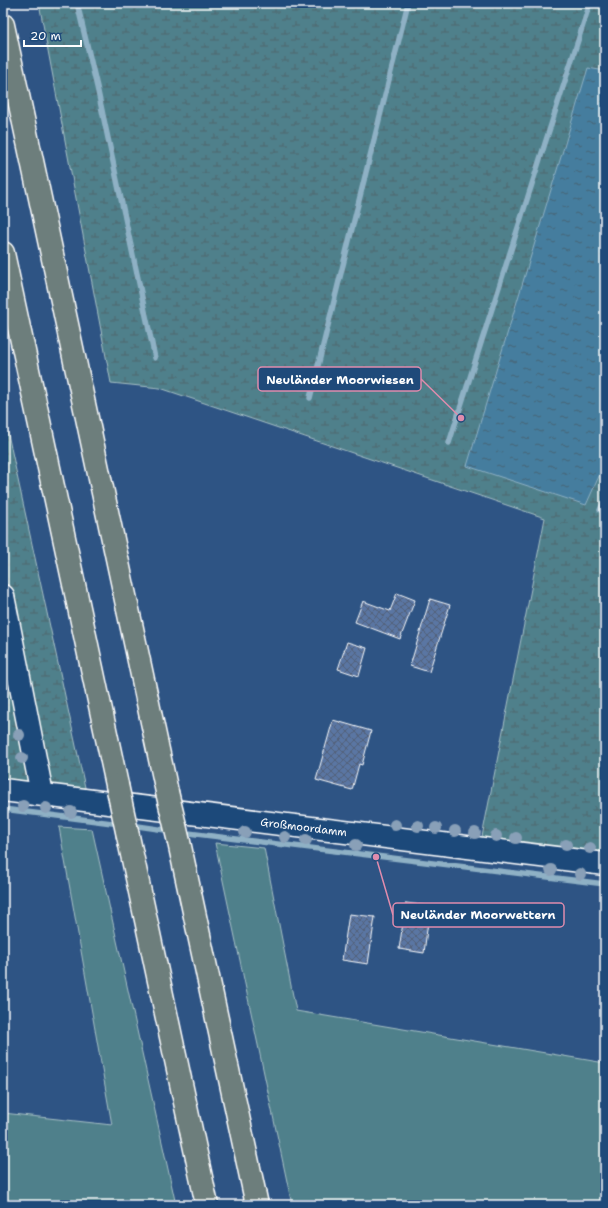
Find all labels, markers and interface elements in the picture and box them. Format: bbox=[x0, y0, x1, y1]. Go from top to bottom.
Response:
scale bar bbox=[24, 22, 81, 48]
text: 20 m bbox=[30, 28, 61, 44]
callout: Neuländer Moorwiesen bbox=[258, 367, 421, 391]
text: Neuländer Moorwiesen bbox=[266, 372, 414, 388]
street label: Großmoordamm bbox=[260, 814, 348, 840]
callout: Neuländer Moorwettern bbox=[393, 903, 564, 927]
text: Neuländer Moorwettern bbox=[400, 907, 556, 923]

